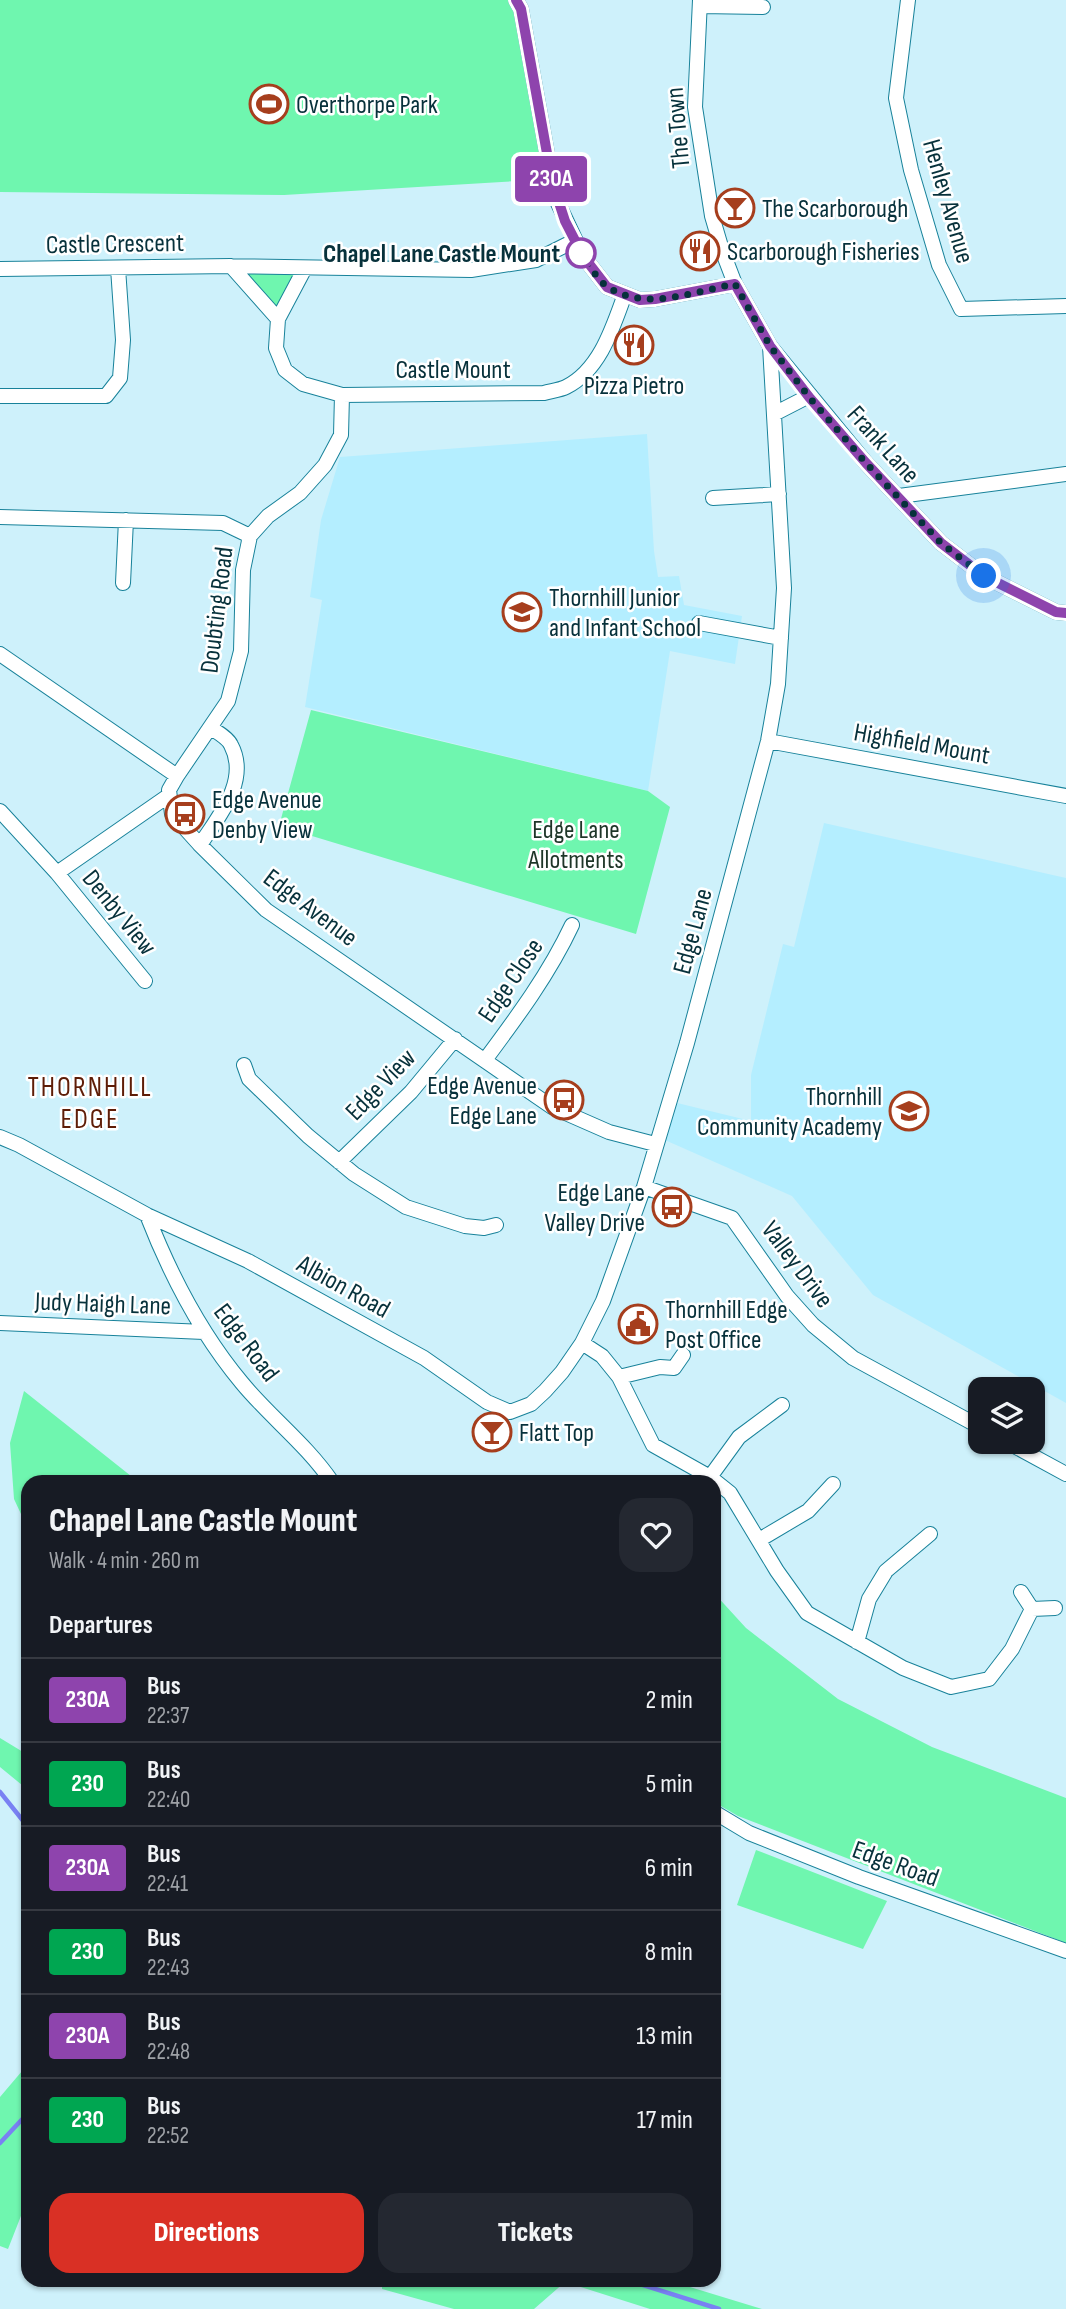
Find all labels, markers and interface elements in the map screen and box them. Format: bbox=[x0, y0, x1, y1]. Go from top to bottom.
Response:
sports icon: Overthorpe Park bbox=[248, 83, 290, 125]
street label: The Town bbox=[660, 86, 697, 170]
place label: Overthorpe Park bbox=[296, 90, 438, 121]
street label: Henley Avenue bbox=[915, 136, 980, 267]
line badge: 230A bbox=[502, 156, 600, 202]
text: 230A bbox=[529, 164, 573, 193]
bar icon: The Scarborough bbox=[714, 187, 756, 229]
place label: The Scarborough bbox=[762, 194, 908, 225]
street label: Castle Crescent bbox=[46, 228, 184, 261]
restaurant icon: Scarborough Fisheries bbox=[679, 230, 721, 272]
place label: Scarborough Fisheries bbox=[727, 237, 920, 268]
marker: Chapel Lane Castle Mount bbox=[566, 238, 596, 268]
place label: Chapel Lane Castle Mount bbox=[323, 239, 560, 270]
restaurant icon: Pizza Pietro bbox=[613, 324, 655, 366]
street label: Castle Mount bbox=[395, 355, 511, 386]
place label: Pizza Pietro bbox=[584, 371, 684, 402]
street label: Frank Lane bbox=[840, 400, 926, 490]
street label: Doubting Road bbox=[194, 545, 241, 675]
your location bbox=[966, 558, 1001, 593]
place label: Thornhill Junior and Infant School bbox=[549, 583, 701, 644]
school or university icon: Thornhill Junior and Infant School bbox=[501, 591, 543, 633]
street label: Highfield Mount bbox=[851, 717, 992, 772]
place label: Edge Avenue Denby View bbox=[212, 785, 322, 846]
bus stop icon: Edge Avenue Denby View bbox=[164, 793, 206, 835]
park label: Edge Lane Allotments bbox=[527, 815, 624, 876]
street label: Edge Avenue bbox=[257, 863, 363, 954]
street label: Denby View bbox=[75, 864, 163, 962]
street label: Edge Lane bbox=[667, 885, 720, 978]
street label: Edge Close bbox=[472, 933, 550, 1029]
street label: Edge View bbox=[339, 1042, 423, 1127]
district label: THORNHILL EDGE bbox=[27, 1071, 153, 1136]
place label: Edge Avenue Edge Lane bbox=[427, 1071, 537, 1132]
bus stop icon: Edge Avenue Edge Lane bbox=[543, 1079, 585, 1121]
place label: Thornhill Community Academy bbox=[697, 1082, 882, 1143]
school or university icon: Thornhill Community Academy bbox=[888, 1090, 930, 1132]
place label: Edge Lane Valley Drive bbox=[545, 1178, 645, 1239]
bus stop icon: Edge Lane Valley Drive bbox=[651, 1186, 693, 1228]
street label: Valley Drive bbox=[754, 1215, 839, 1314]
street label: Albion Road bbox=[291, 1249, 395, 1325]
street label: Judy Haigh Lane bbox=[33, 1287, 172, 1322]
place label: Thornhill Edge Post Office bbox=[665, 1295, 788, 1356]
street label: Edge Road bbox=[206, 1298, 285, 1388]
public building icon: Thornhill Edge Post Office bbox=[617, 1303, 659, 1345]
map controls bbox=[968, 1377, 1045, 1454]
button: layers bbox=[968, 1377, 1045, 1454]
bar icon: Flatt Top bbox=[471, 1411, 513, 1453]
place label: Flatt Top bbox=[519, 1418, 594, 1449]
button: heart bbox=[619, 1498, 693, 1572]
text: Chapel Lane Castle Mount bbox=[49, 1501, 357, 1541]
text: Walk · 4 min · 260 m bbox=[49, 1547, 199, 1575]
text: Departures bbox=[49, 1610, 153, 1641]
text: Bus bbox=[147, 1671, 181, 1702]
text: 230A bbox=[66, 1685, 109, 1714]
text: 2 min bbox=[645, 1685, 693, 1716]
text: 22:37 bbox=[147, 1702, 189, 1730]
text: Bus bbox=[147, 1755, 181, 1786]
text: 230 bbox=[71, 1769, 104, 1798]
text: 5 min bbox=[646, 1769, 693, 1800]
text: 22:40 bbox=[147, 1786, 190, 1814]
street label: Edge Road bbox=[848, 1835, 943, 1894]
text: Bus bbox=[147, 1839, 181, 1870]
text: 230A bbox=[66, 1853, 109, 1882]
text: 6 min bbox=[645, 1853, 693, 1884]
text: 22:41 bbox=[147, 1870, 188, 1898]
text: Bus bbox=[147, 1923, 181, 1954]
text: 230 bbox=[71, 1937, 104, 1966]
text: 8 min bbox=[645, 1937, 693, 1968]
text: 22:43 bbox=[147, 1954, 190, 1982]
text: Bus bbox=[147, 2007, 181, 2038]
text: 230A bbox=[66, 2021, 109, 2050]
text: 13 min bbox=[636, 2021, 693, 2052]
text: 22:48 bbox=[147, 2038, 190, 2066]
text: Bus bbox=[147, 2091, 181, 2122]
text: 230 bbox=[71, 2105, 104, 2134]
text: 17 min bbox=[637, 2105, 693, 2136]
text: 22:52 bbox=[147, 2122, 189, 2150]
button: Directions bbox=[49, 2193, 364, 2273]
button: Tickets bbox=[378, 2193, 693, 2273]

